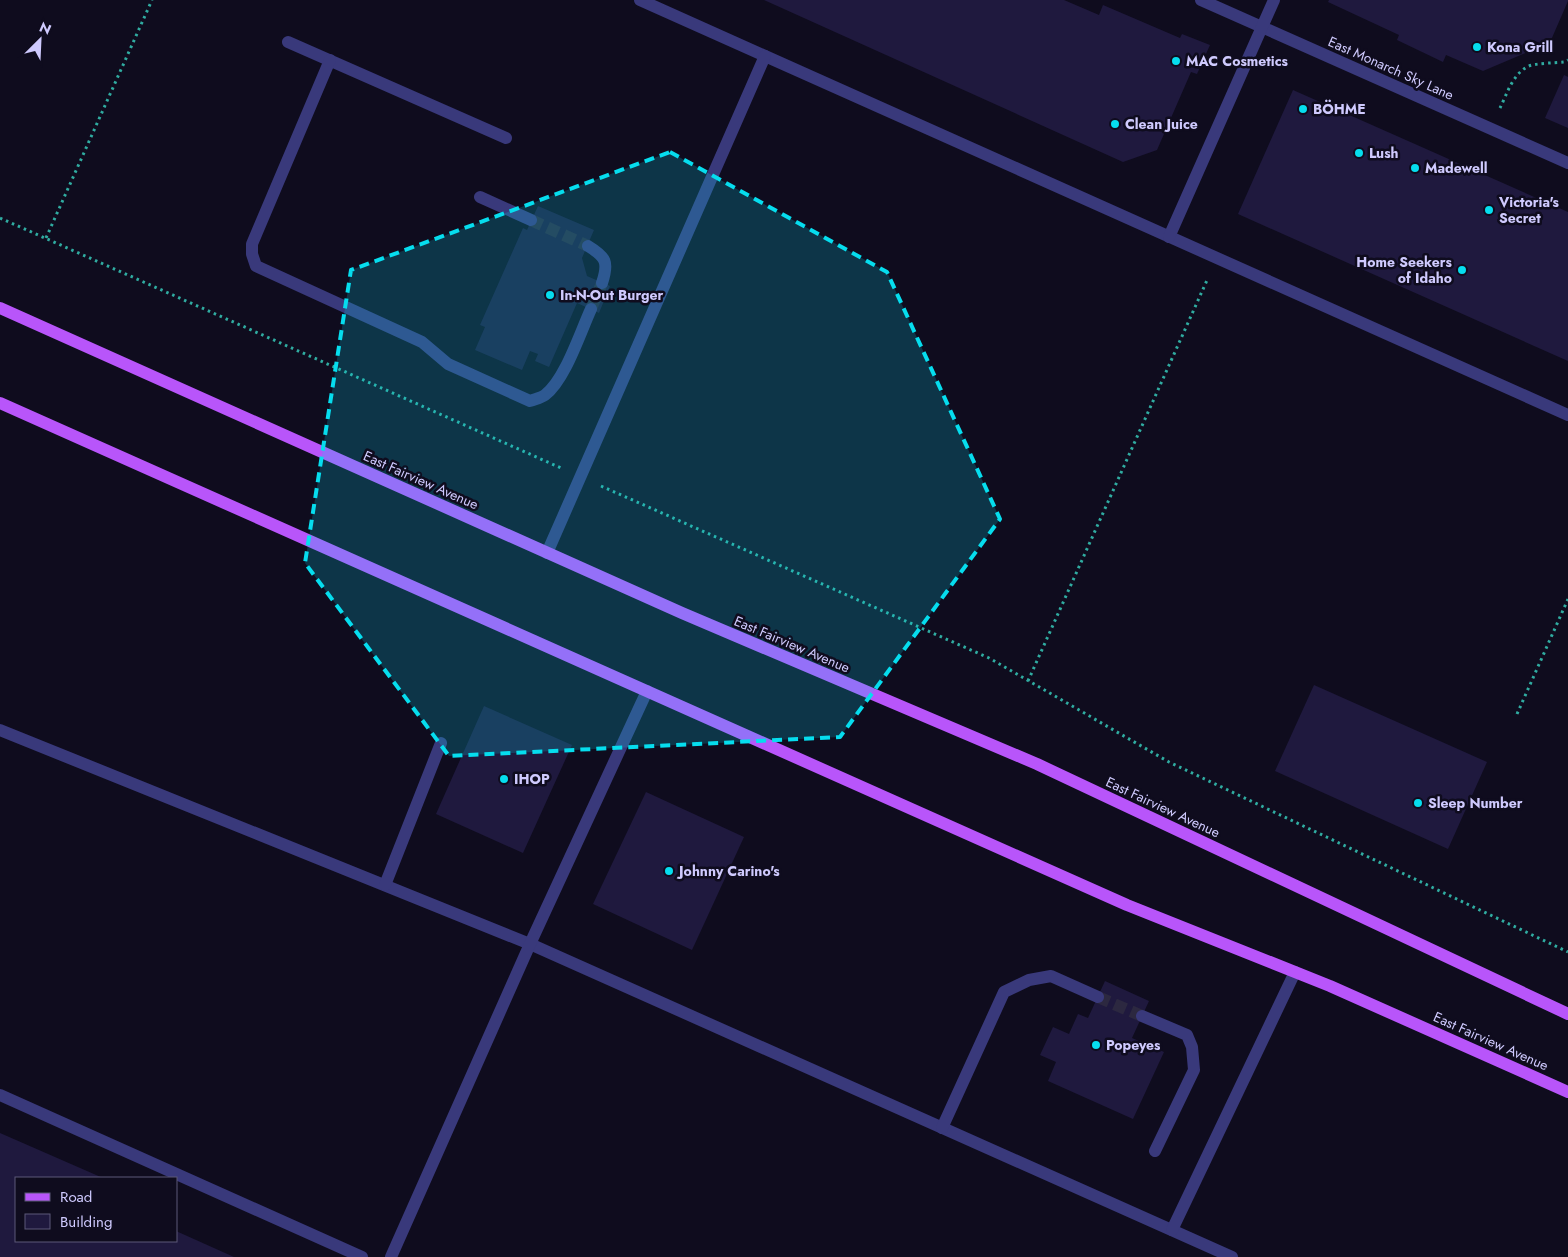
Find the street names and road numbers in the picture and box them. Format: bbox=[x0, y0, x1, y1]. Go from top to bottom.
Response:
street label: East Monarch Sky Lane bbox=[1325, 31, 1457, 105]
street label: East Fairview Avenue bbox=[360, 446, 482, 514]
street label: East Fairview Avenue bbox=[731, 611, 853, 677]
street label: East Fairview Avenue bbox=[1103, 772, 1223, 842]
street label: East Fairview Avenue bbox=[1430, 1007, 1552, 1075]

